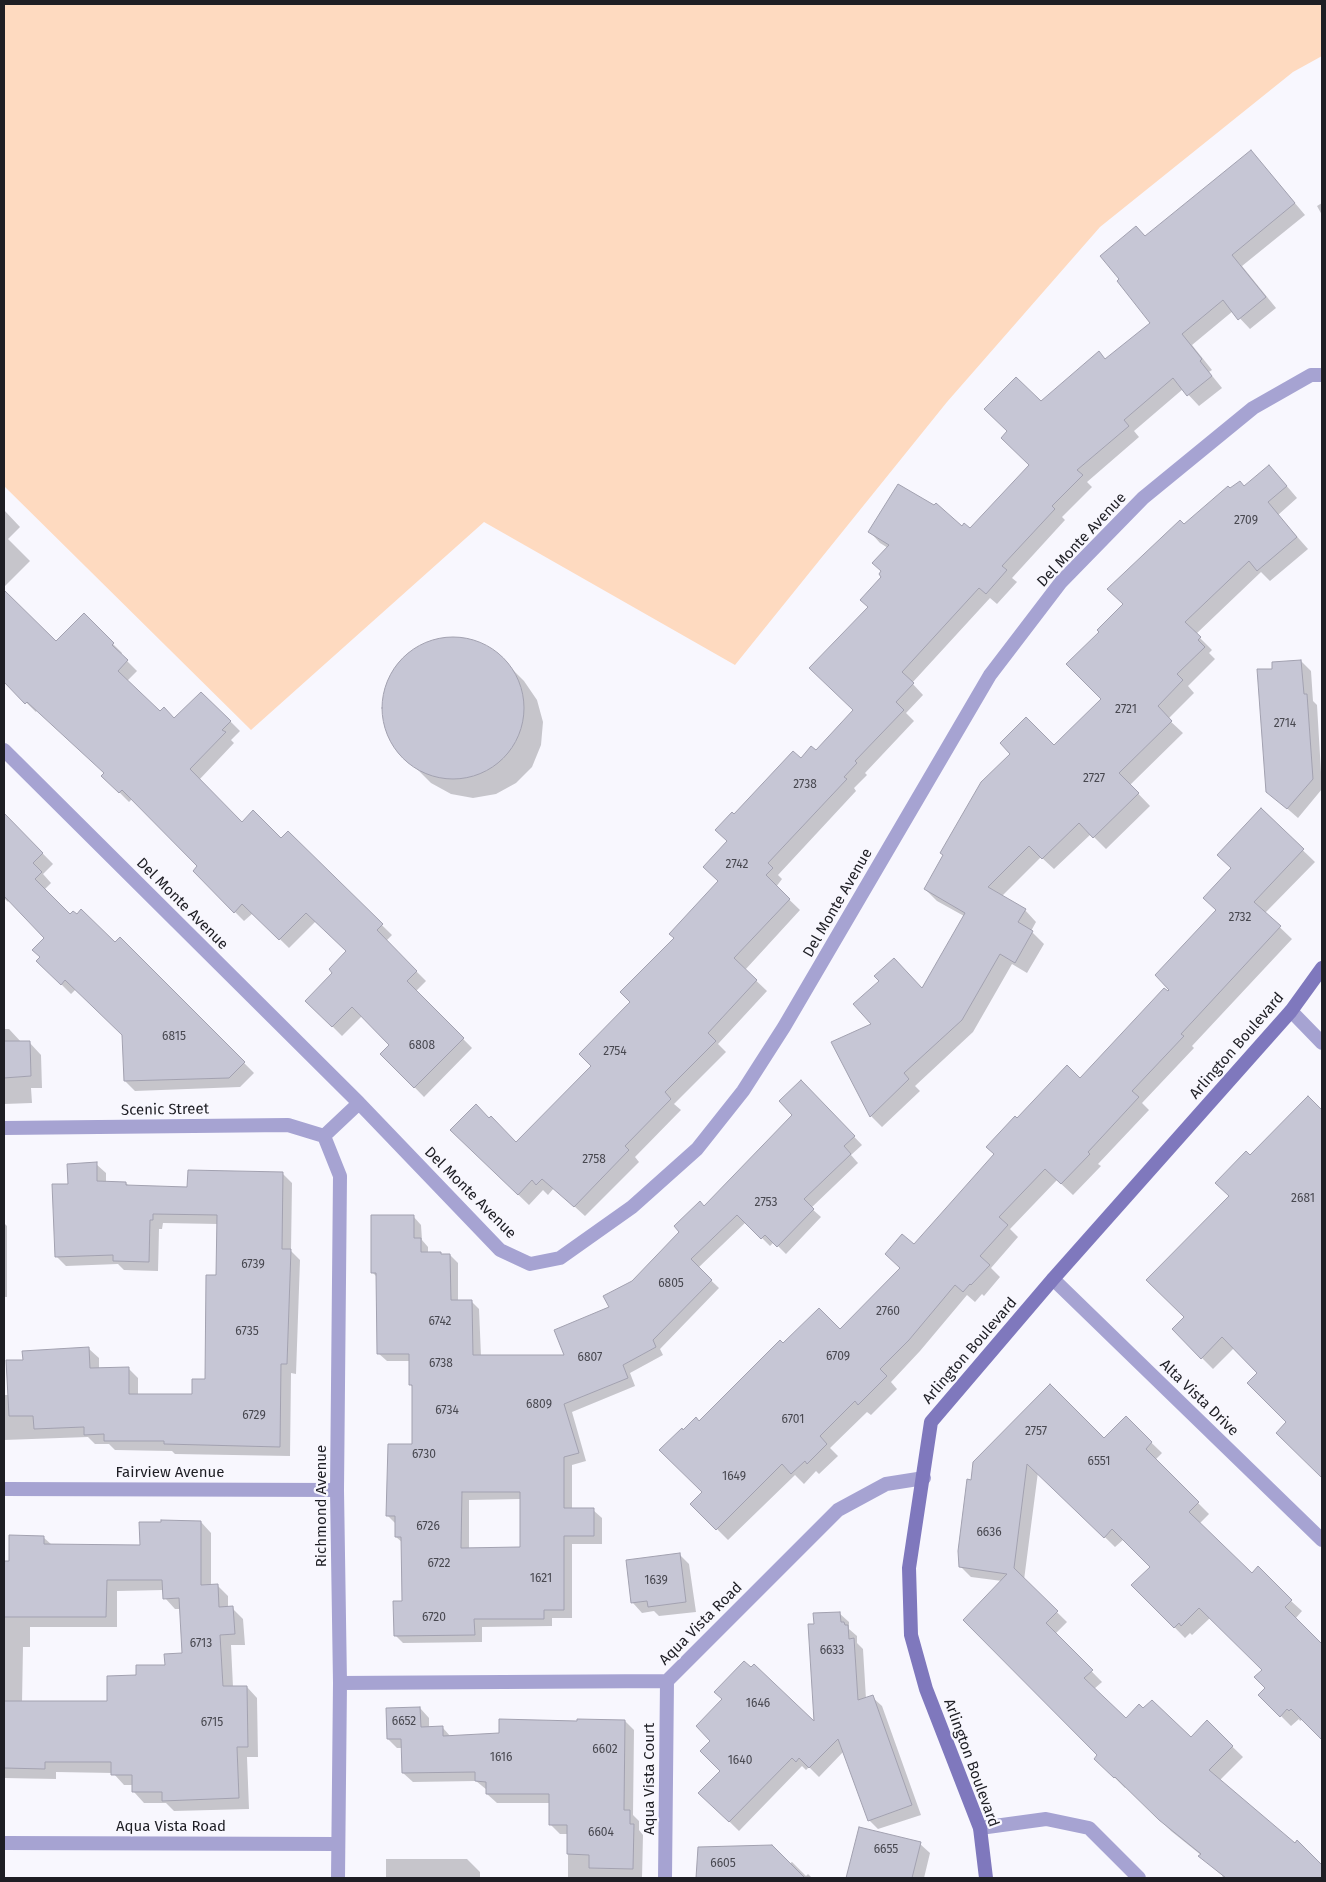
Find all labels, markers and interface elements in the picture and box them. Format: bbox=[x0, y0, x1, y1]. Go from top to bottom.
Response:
street label: Del Monte Avenue bbox=[1034, 489, 1130, 591]
house number: 2709 bbox=[1234, 514, 1258, 528]
house number: 2721 bbox=[1115, 703, 1137, 717]
house number: 2714 bbox=[1274, 717, 1296, 731]
house number: 2727 bbox=[1083, 772, 1105, 786]
house number: 2738 bbox=[793, 778, 817, 792]
street label: Del Monte Avenue bbox=[800, 845, 876, 961]
street label: Del Monte Avenue bbox=[132, 854, 232, 954]
house number: 2742 bbox=[726, 858, 748, 872]
house number: 2732 bbox=[1229, 911, 1251, 925]
street label: Arlington Boulevard bbox=[1186, 989, 1288, 1103]
house number: 6815 bbox=[162, 1030, 186, 1044]
house number: 6808 bbox=[409, 1039, 435, 1053]
house number: 2754 bbox=[603, 1045, 627, 1059]
street label: Scenic Street bbox=[121, 1100, 209, 1120]
street label: Del Monte Avenue bbox=[420, 1143, 520, 1243]
house number: 2758 bbox=[582, 1153, 606, 1167]
house number: 2681 bbox=[1291, 1192, 1315, 1206]
house number: 2753 bbox=[755, 1196, 777, 1210]
house number: 6739 bbox=[241, 1258, 265, 1272]
house number: 6805 bbox=[658, 1277, 684, 1291]
street label: Arlington Boulevard bbox=[919, 1294, 1021, 1408]
house number: 2760 bbox=[876, 1305, 900, 1319]
house number: 6742 bbox=[428, 1315, 452, 1329]
house number: 6735 bbox=[235, 1325, 259, 1339]
house number: 6709 bbox=[826, 1350, 850, 1364]
house number: 6807 bbox=[578, 1351, 602, 1365]
street label: Alta Vista Drive bbox=[1156, 1356, 1242, 1440]
house number: 6738 bbox=[429, 1357, 453, 1371]
house number: 6809 bbox=[526, 1398, 552, 1412]
house number: 6734 bbox=[435, 1404, 459, 1418]
house number: 6729 bbox=[242, 1409, 266, 1423]
house number: 6701 bbox=[782, 1413, 804, 1427]
house number: 2757 bbox=[1025, 1425, 1047, 1439]
street label: Richmond Avenue bbox=[313, 1445, 331, 1567]
house number: 6730 bbox=[412, 1448, 436, 1462]
house number: 6551 bbox=[1088, 1455, 1110, 1469]
street label: Fairview Avenue bbox=[116, 1464, 224, 1482]
house number: 1649 bbox=[722, 1470, 746, 1484]
house number: 6726 bbox=[416, 1520, 440, 1534]
house number: 6636 bbox=[976, 1526, 1002, 1540]
house number: 6722 bbox=[427, 1557, 451, 1571]
house number: 1621 bbox=[530, 1572, 552, 1586]
house number: 1639 bbox=[644, 1574, 668, 1588]
street label: Aqua Vista Road bbox=[656, 1579, 746, 1669]
house number: 6720 bbox=[422, 1611, 446, 1625]
house number: 6713 bbox=[190, 1637, 212, 1651]
house number: 6633 bbox=[820, 1644, 844, 1658]
house number: 1646 bbox=[746, 1697, 770, 1711]
street label: Arlington Boulevard bbox=[939, 1697, 1003, 1829]
house number: 6652 bbox=[392, 1715, 416, 1729]
house number: 6715 bbox=[201, 1716, 223, 1730]
street label: Aqua Vista Court bbox=[641, 1723, 659, 1835]
house number: 6602 bbox=[592, 1743, 618, 1757]
house number: 1616 bbox=[490, 1751, 512, 1765]
house number: 1640 bbox=[728, 1754, 752, 1768]
street label: Aqua Vista Road bbox=[116, 1818, 226, 1836]
house number: 6604 bbox=[588, 1826, 614, 1840]
house number: 6655 bbox=[874, 1843, 898, 1857]
house number: 6605 bbox=[710, 1857, 736, 1871]

